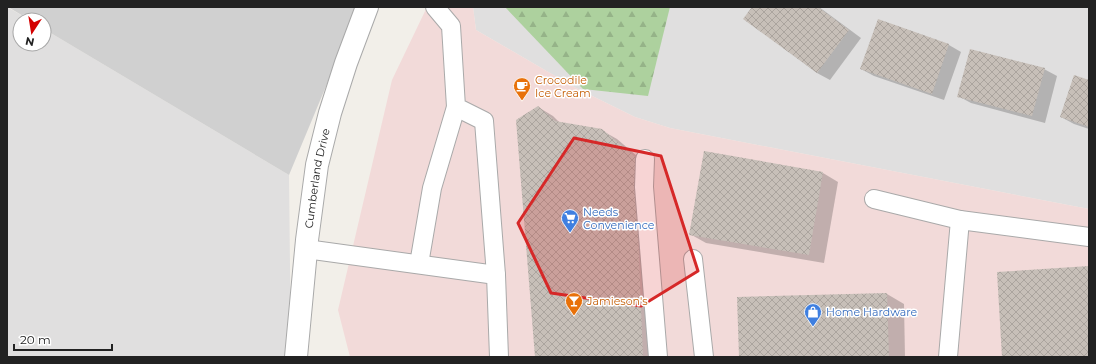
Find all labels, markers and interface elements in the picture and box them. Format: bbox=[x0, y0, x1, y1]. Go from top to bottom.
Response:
north arrow bbox=[12, 12, 52, 52]
text: N bbox=[24, 34, 36, 50]
place label: Crocodile Ice Cream bbox=[535, 73, 591, 100]
cafe icon: Crocodile Ice Cream bbox=[512, 76, 532, 101]
street label: Cumberland Drive bbox=[302, 127, 333, 229]
place label: Needs Convenience bbox=[583, 205, 655, 232]
supermarket icon: Needs Convenience bbox=[560, 208, 580, 233]
bar icon: Jamieson's bbox=[564, 291, 584, 316]
place label: Jamieson's bbox=[586, 294, 648, 308]
shop icon: Home Hardware bbox=[803, 302, 823, 327]
place label: Home Hardware bbox=[826, 305, 917, 319]
scale bar bbox=[14, 326, 112, 352]
text: 20 m bbox=[20, 332, 51, 347]

